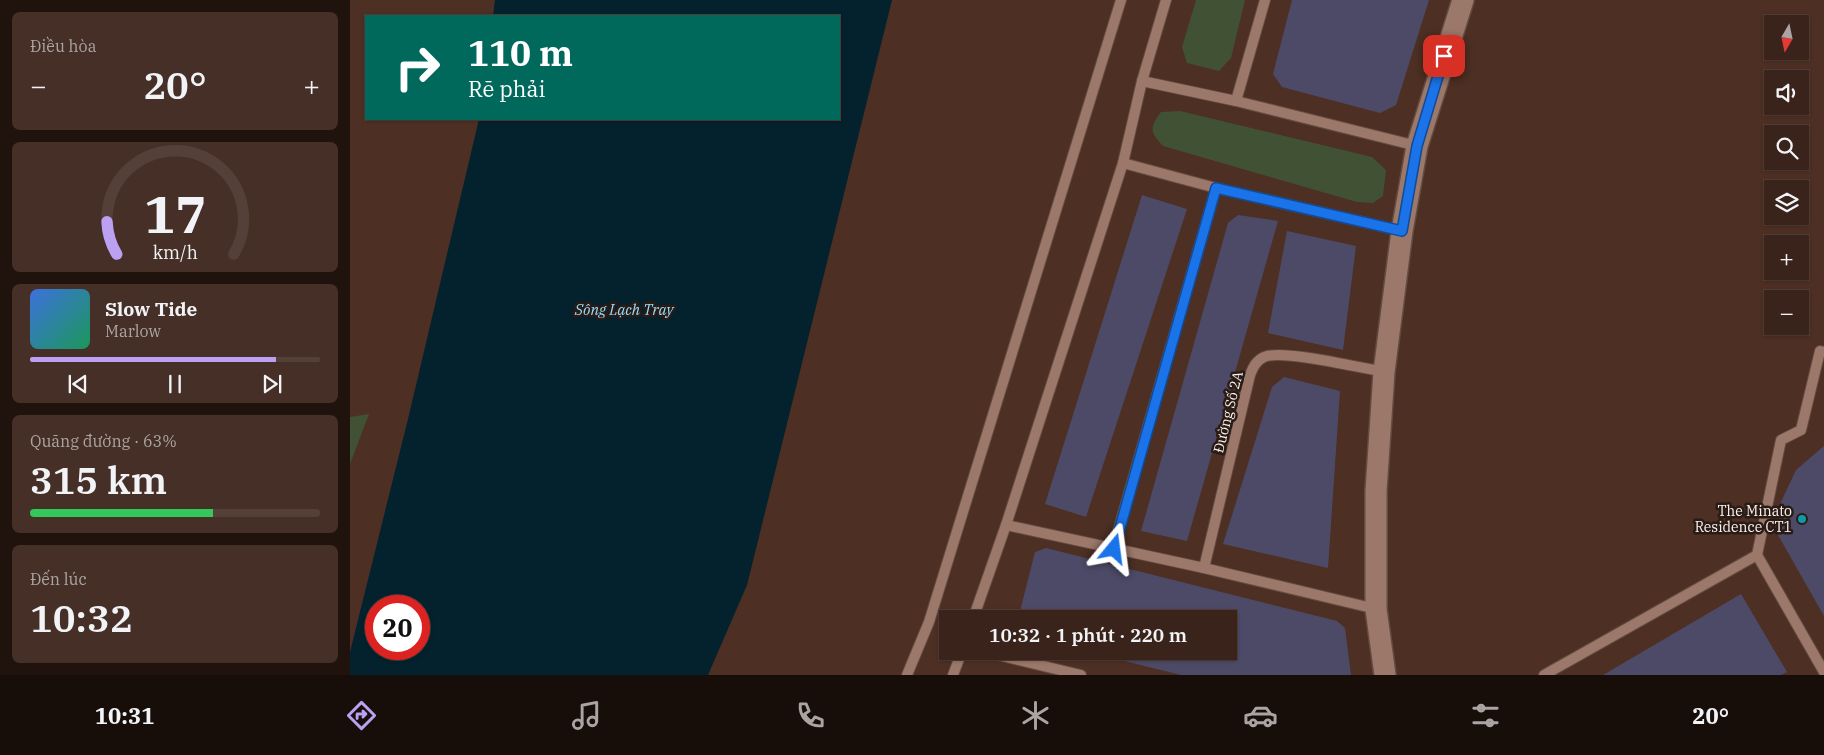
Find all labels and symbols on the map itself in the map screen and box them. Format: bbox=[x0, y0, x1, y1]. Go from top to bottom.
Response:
north arrow bbox=[1764, 15, 1809, 60]
pin bbox=[1423, 35, 1465, 77]
water label: Sông Lạch Tray bbox=[574, 300, 674, 319]
street label: Đường Số 2A bbox=[1209, 369, 1247, 455]
place label: The Minato Residence CT1 bbox=[1695, 502, 1792, 536]
marker: The Minato Residence CT1 bbox=[1796, 513, 1808, 525]
position arrow bbox=[1087, 522, 1139, 574]
speed limit sign: 20 bbox=[365, 595, 430, 660]

